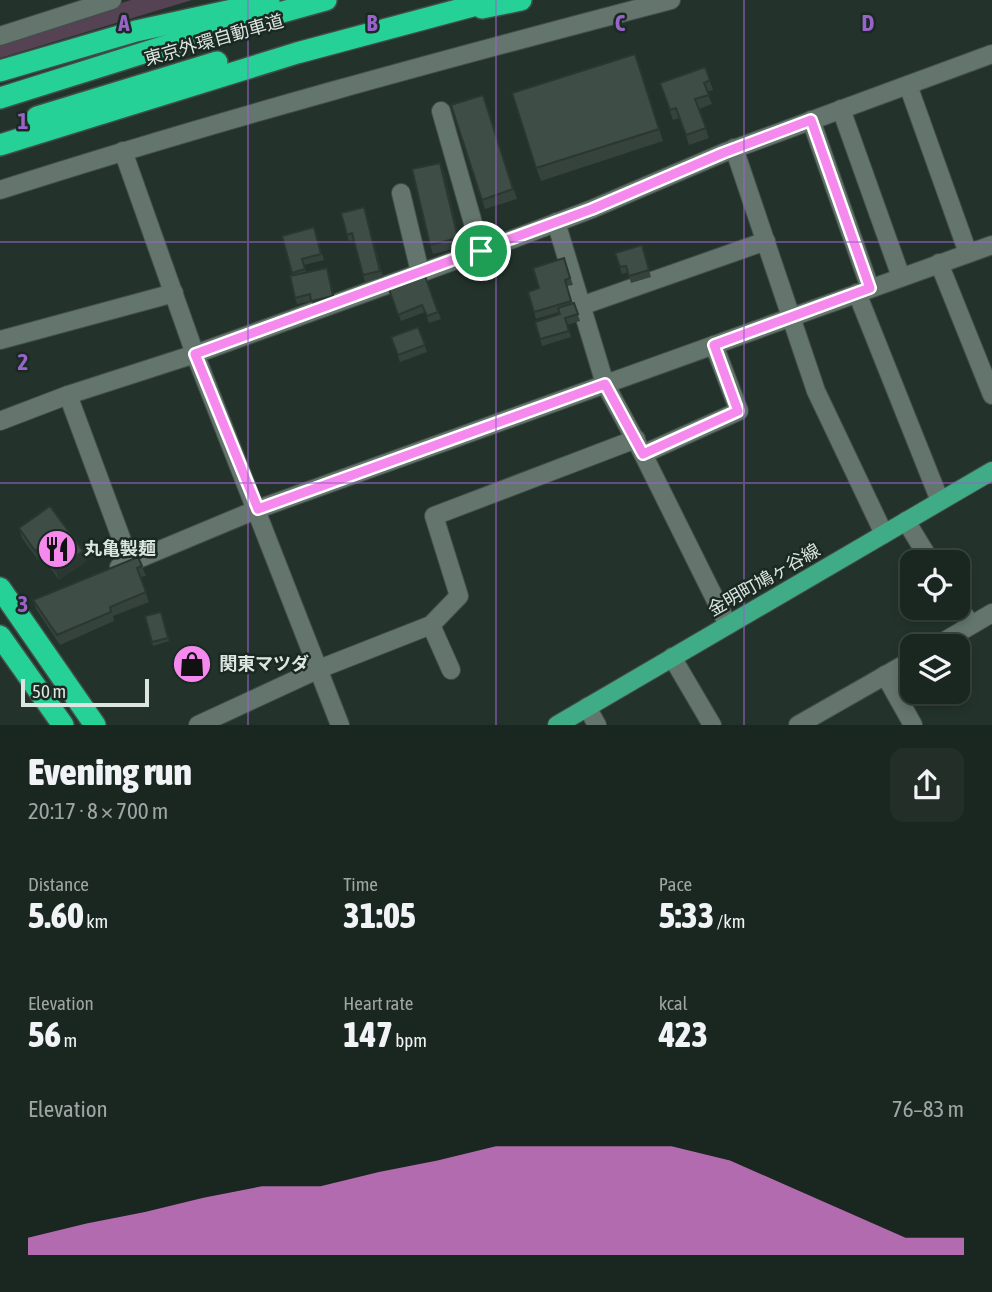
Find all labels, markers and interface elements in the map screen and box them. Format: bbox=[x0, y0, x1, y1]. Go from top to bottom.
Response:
text: A bbox=[117, 10, 130, 36]
street label: 東京外環自動車道 bbox=[142, 10, 286, 69]
text: B bbox=[367, 10, 378, 36]
text: C bbox=[615, 10, 626, 36]
text: D bbox=[862, 10, 875, 36]
text: 1 bbox=[18, 108, 29, 134]
pin bbox=[451, 221, 511, 281]
icon: arrive bbox=[462, 232, 500, 270]
text: 2 bbox=[18, 349, 28, 375]
restaurant icon: 丸亀製麺 bbox=[36, 528, 78, 570]
place label: 丸亀製麺 bbox=[84, 538, 156, 559]
street label: 金明町鳩ヶ谷線 bbox=[704, 539, 824, 620]
map controls bbox=[900, 550, 970, 704]
button: locate bbox=[900, 550, 970, 620]
text: 3 bbox=[18, 591, 28, 617]
button: layers bbox=[900, 634, 970, 704]
shop icon: 関東マツダ bbox=[171, 643, 213, 685]
place label: 関東マツダ bbox=[219, 653, 309, 674]
scale bar bbox=[21, 676, 149, 708]
text: 50 m bbox=[32, 680, 66, 702]
button: share bbox=[890, 748, 964, 822]
text: Evening run bbox=[28, 750, 192, 793]
text: 20:17 · 8 × 700 m bbox=[28, 798, 168, 824]
text: Distance bbox=[28, 873, 89, 895]
text: Time bbox=[343, 873, 378, 895]
text: Pace bbox=[659, 873, 692, 895]
text: 5.60 bbox=[28, 895, 84, 935]
text: 31:05 bbox=[343, 895, 416, 935]
text: 5:33 bbox=[659, 895, 714, 935]
text: km bbox=[84, 910, 108, 932]
text: /km bbox=[714, 910, 745, 932]
text: Elevation bbox=[28, 992, 94, 1014]
text: Heart rate bbox=[343, 992, 413, 1014]
text: kcal bbox=[659, 992, 688, 1014]
text: 56 bbox=[28, 1014, 61, 1054]
text: 147 bbox=[343, 1014, 393, 1054]
text: 423 bbox=[659, 1014, 708, 1054]
text: m bbox=[61, 1029, 77, 1051]
text: bpm bbox=[393, 1029, 427, 1051]
text: Elevation bbox=[28, 1096, 108, 1122]
text: 76–83 m bbox=[892, 1096, 964, 1122]

